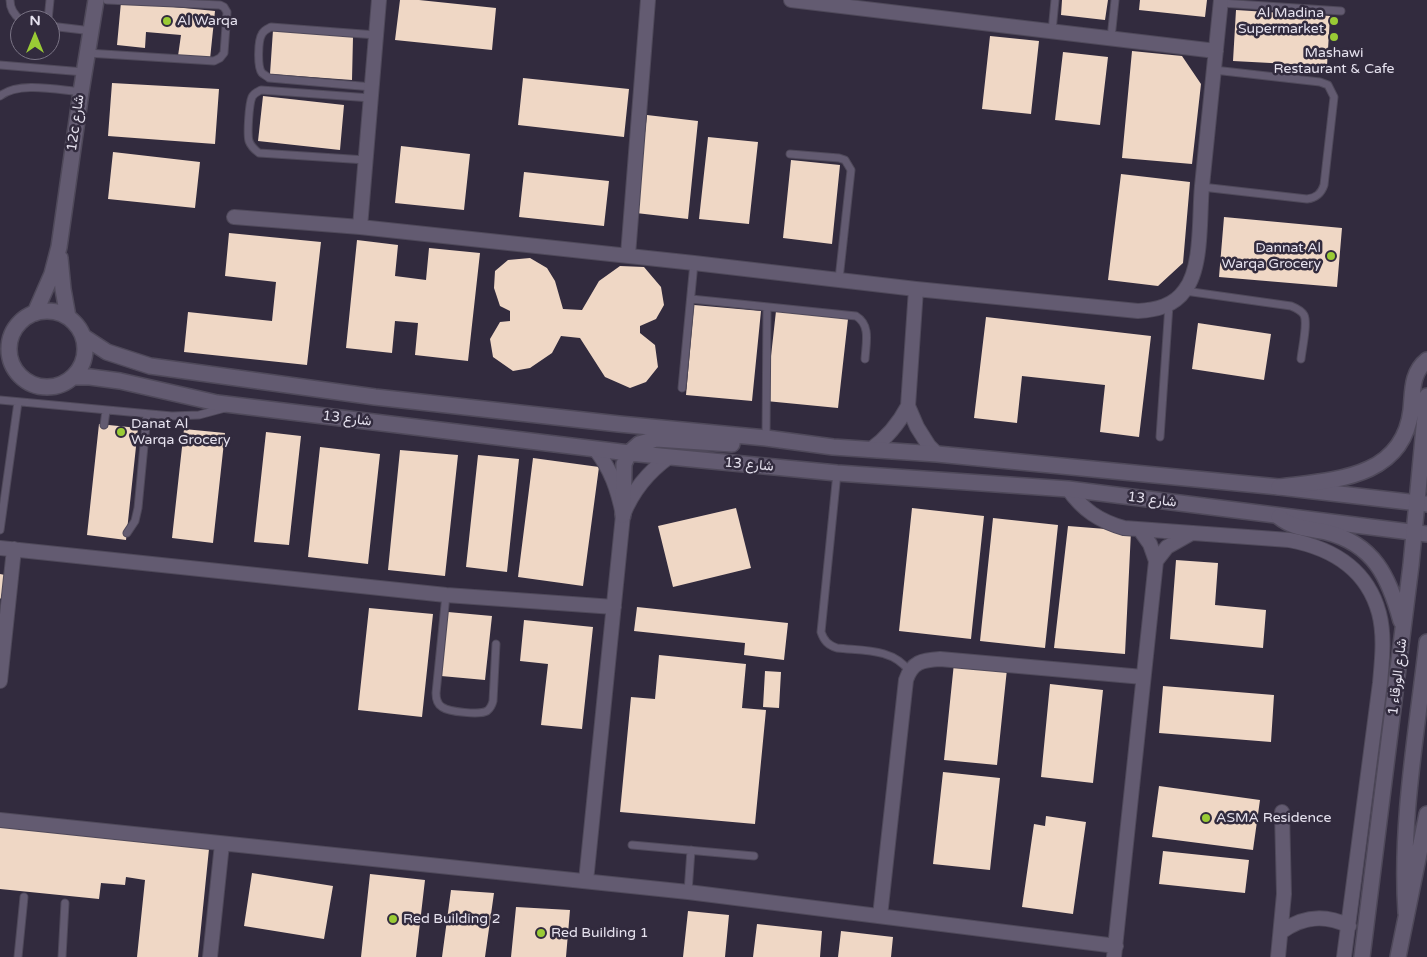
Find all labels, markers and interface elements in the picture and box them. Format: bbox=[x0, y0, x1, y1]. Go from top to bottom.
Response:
place label: Al Madina Supermarket bbox=[1238, 5, 1324, 38]
north arrow bbox=[10, 10, 60, 60]
text: N bbox=[29, 12, 41, 29]
place label: Al Warqa bbox=[177, 13, 238, 29]
marker: Al Warqa bbox=[161, 15, 173, 27]
marker: Al Madina Supermarket bbox=[1328, 15, 1340, 27]
marker: Mashawi Restaurant & Cafe bbox=[1328, 31, 1340, 43]
place label: Mashawi Restaurant & Cafe bbox=[1274, 45, 1394, 78]
street label: 12c شارع bbox=[64, 94, 88, 152]
place label: Dannat Al Warqa Grocery bbox=[1222, 240, 1321, 272]
marker: Dannat Al Warqa Grocery bbox=[1325, 250, 1337, 262]
street label: شارع 13 bbox=[321, 408, 373, 430]
place label: Danat Al Warqa Grocery bbox=[131, 416, 230, 448]
marker: Danat Al Warqa Grocery bbox=[115, 426, 127, 438]
street label: شارع 13 bbox=[724, 454, 774, 476]
street label: شارع 13 bbox=[1126, 489, 1178, 511]
street label: شارع الورقاء 1 bbox=[1385, 638, 1411, 716]
place label: ASMA Residence bbox=[1216, 810, 1331, 826]
marker: ASMA Residence bbox=[1200, 812, 1212, 824]
place label: Red Building 2 bbox=[403, 911, 501, 927]
marker: Red Building 2 bbox=[387, 913, 399, 925]
place label: Red Building 1 bbox=[551, 925, 649, 941]
marker: Red Building 1 bbox=[535, 927, 547, 939]

